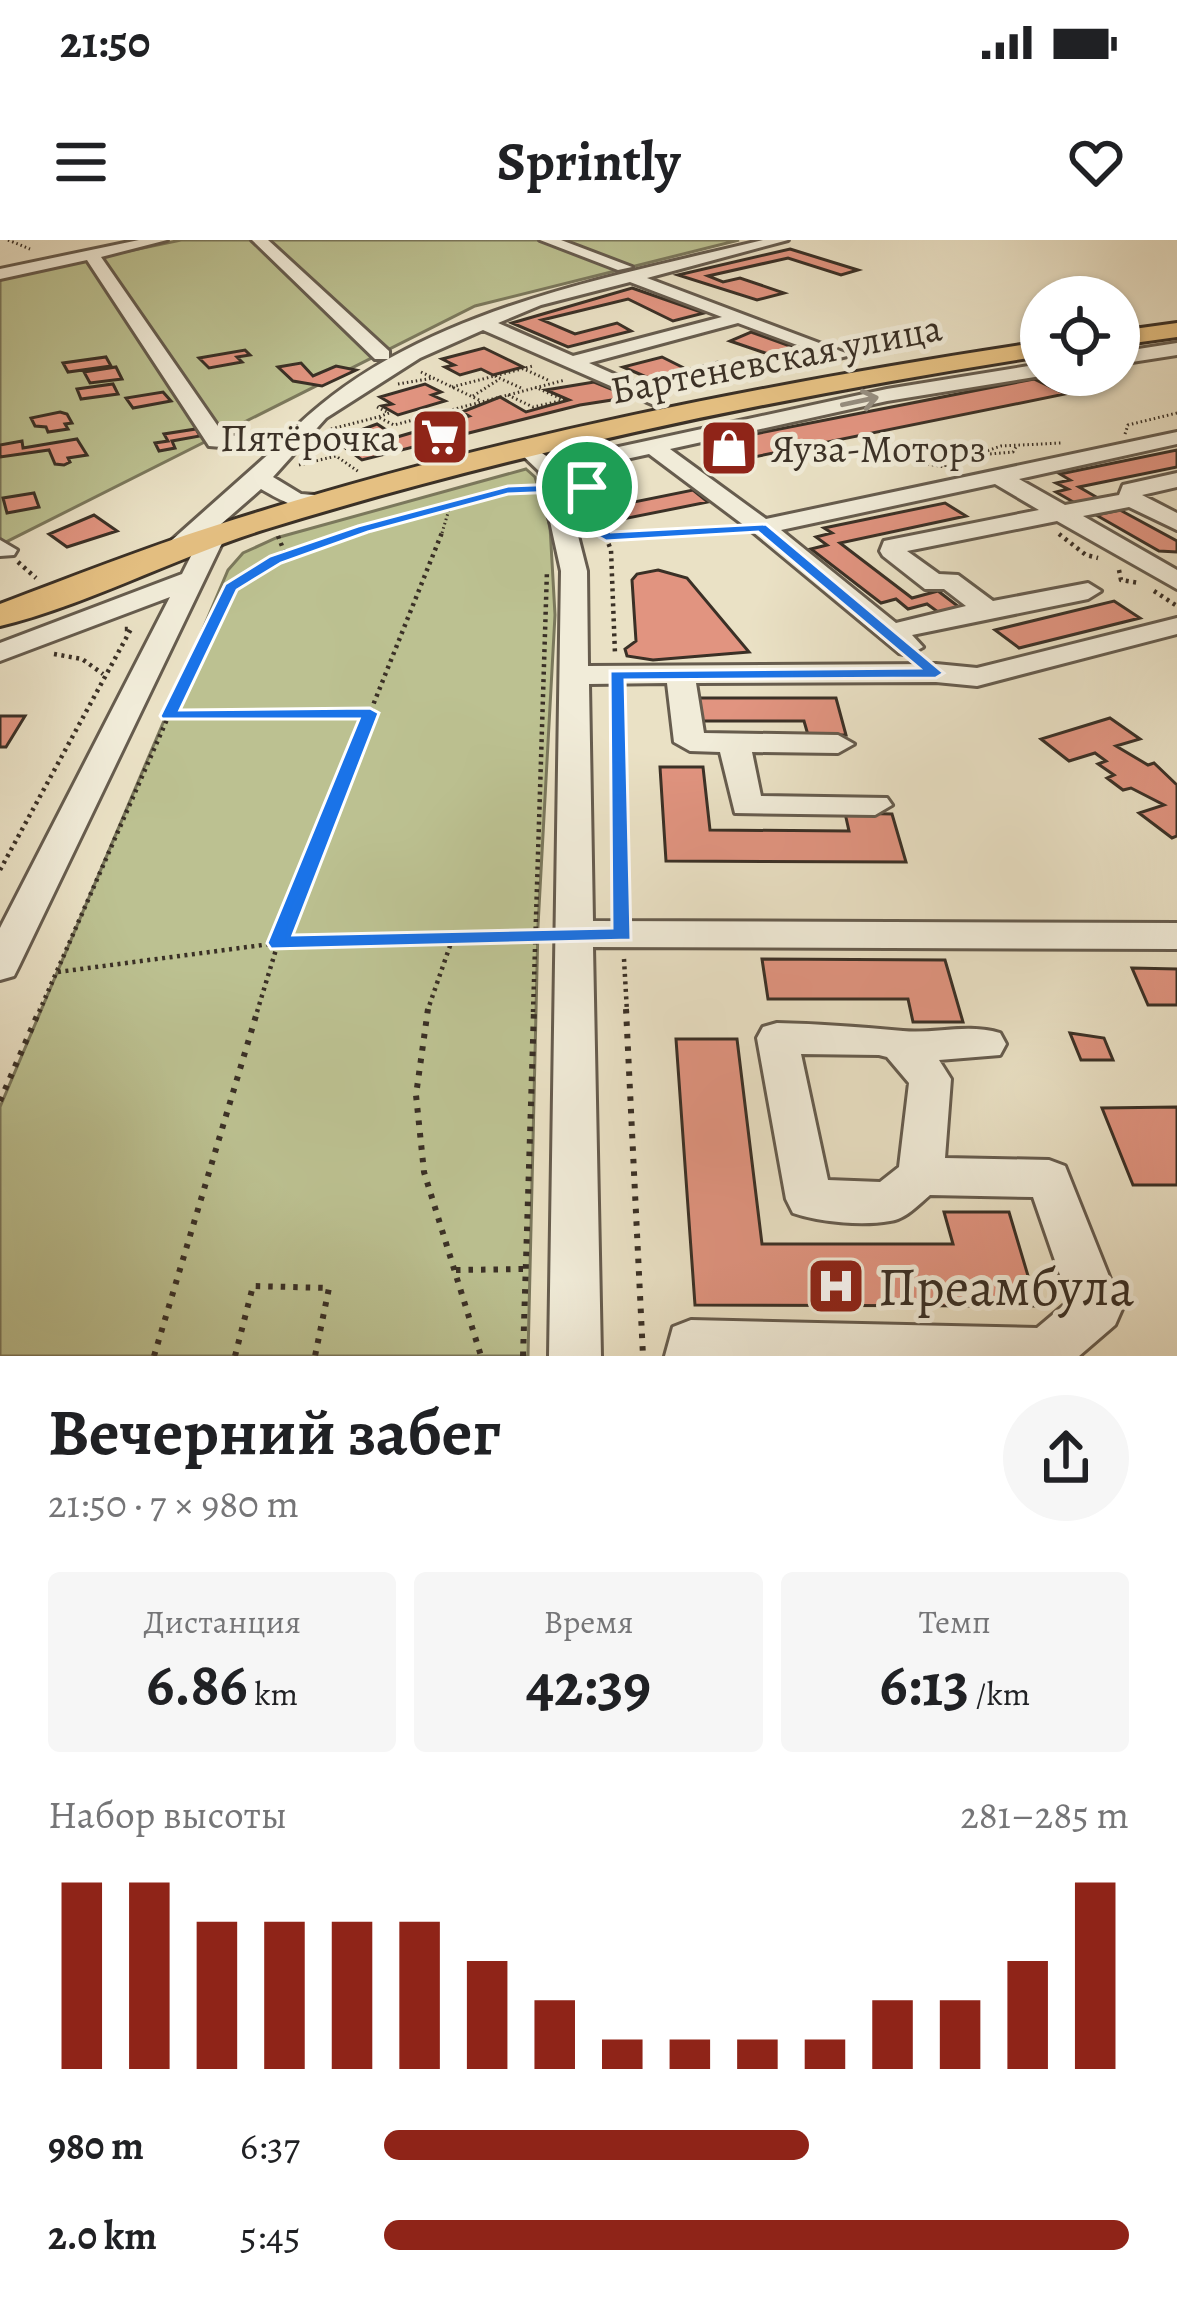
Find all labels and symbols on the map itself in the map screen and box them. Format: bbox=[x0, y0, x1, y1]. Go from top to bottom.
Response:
street label: Бартеневская улица bbox=[606, 300, 946, 417]
one-way arrow bbox=[840, 389, 878, 412]
supermarket icon: Пятёрочка bbox=[409, 406, 471, 468]
place label: Пятёрочка bbox=[220, 411, 398, 464]
shop icon: Яуза-Моторз bbox=[698, 417, 760, 479]
place label: Яуза-Моторз bbox=[771, 422, 986, 475]
pin bbox=[536, 436, 638, 538]
place label: Преамбула bbox=[878, 1250, 1134, 1324]
hospital icon: Преамбула bbox=[805, 1255, 867, 1317]

